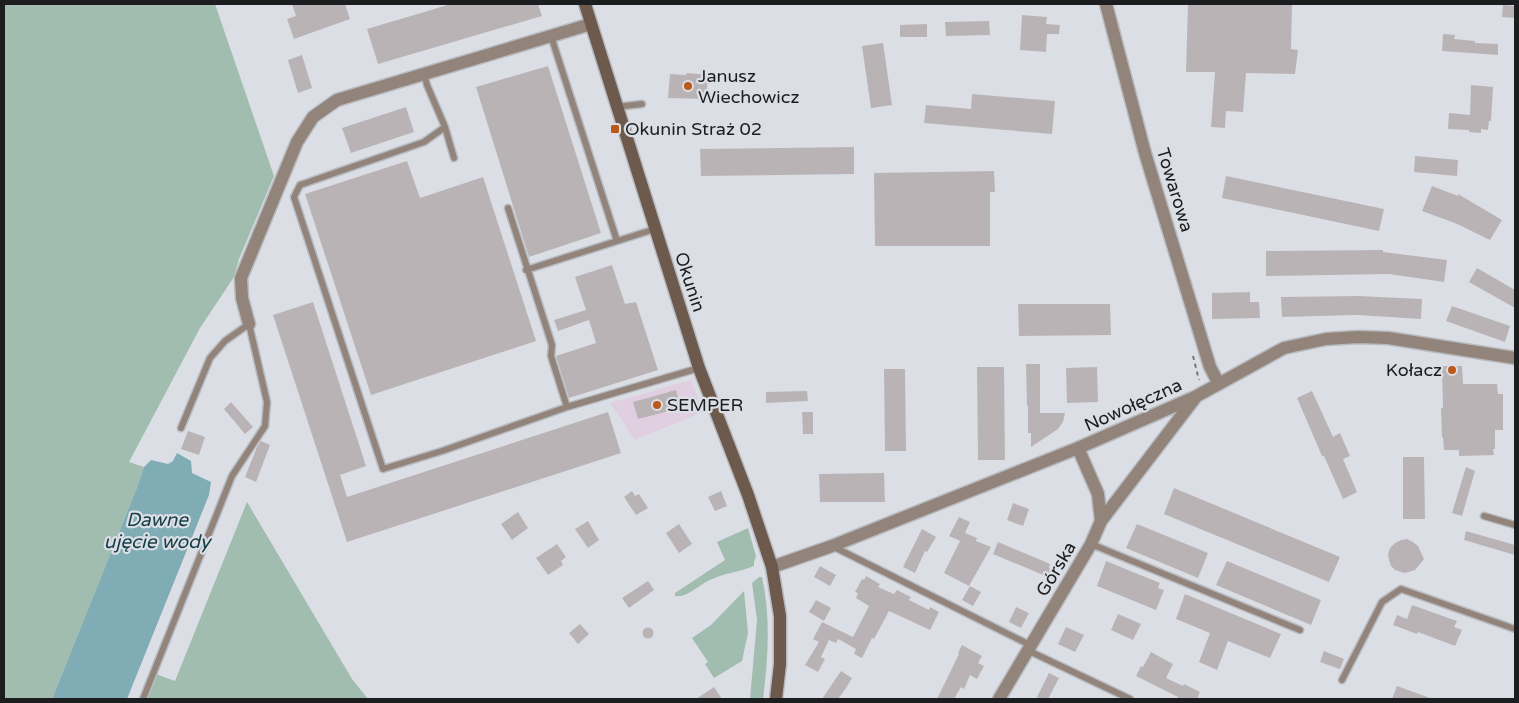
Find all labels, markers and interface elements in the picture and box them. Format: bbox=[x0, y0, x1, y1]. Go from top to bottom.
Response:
place label: Janusz Wiechowicz bbox=[698, 65, 799, 108]
marker: Janusz Wiechowicz bbox=[682, 80, 694, 92]
place label: Okunin Straż 02 bbox=[625, 118, 762, 140]
marker: Okunin Straż 02 bbox=[609, 123, 621, 135]
street label: Towarowa bbox=[1152, 145, 1198, 235]
street label: Okunin bbox=[670, 249, 710, 315]
place label: Kołacz bbox=[1386, 359, 1442, 381]
marker: Kołacz bbox=[1446, 364, 1458, 376]
street label: Nowołęczna bbox=[1081, 374, 1185, 436]
place label: SEMPER bbox=[667, 394, 743, 416]
marker: SEMPER bbox=[651, 399, 663, 411]
water label: Dawne ujęcie wody bbox=[104, 509, 213, 553]
street label: Górska bbox=[1031, 538, 1081, 600]

